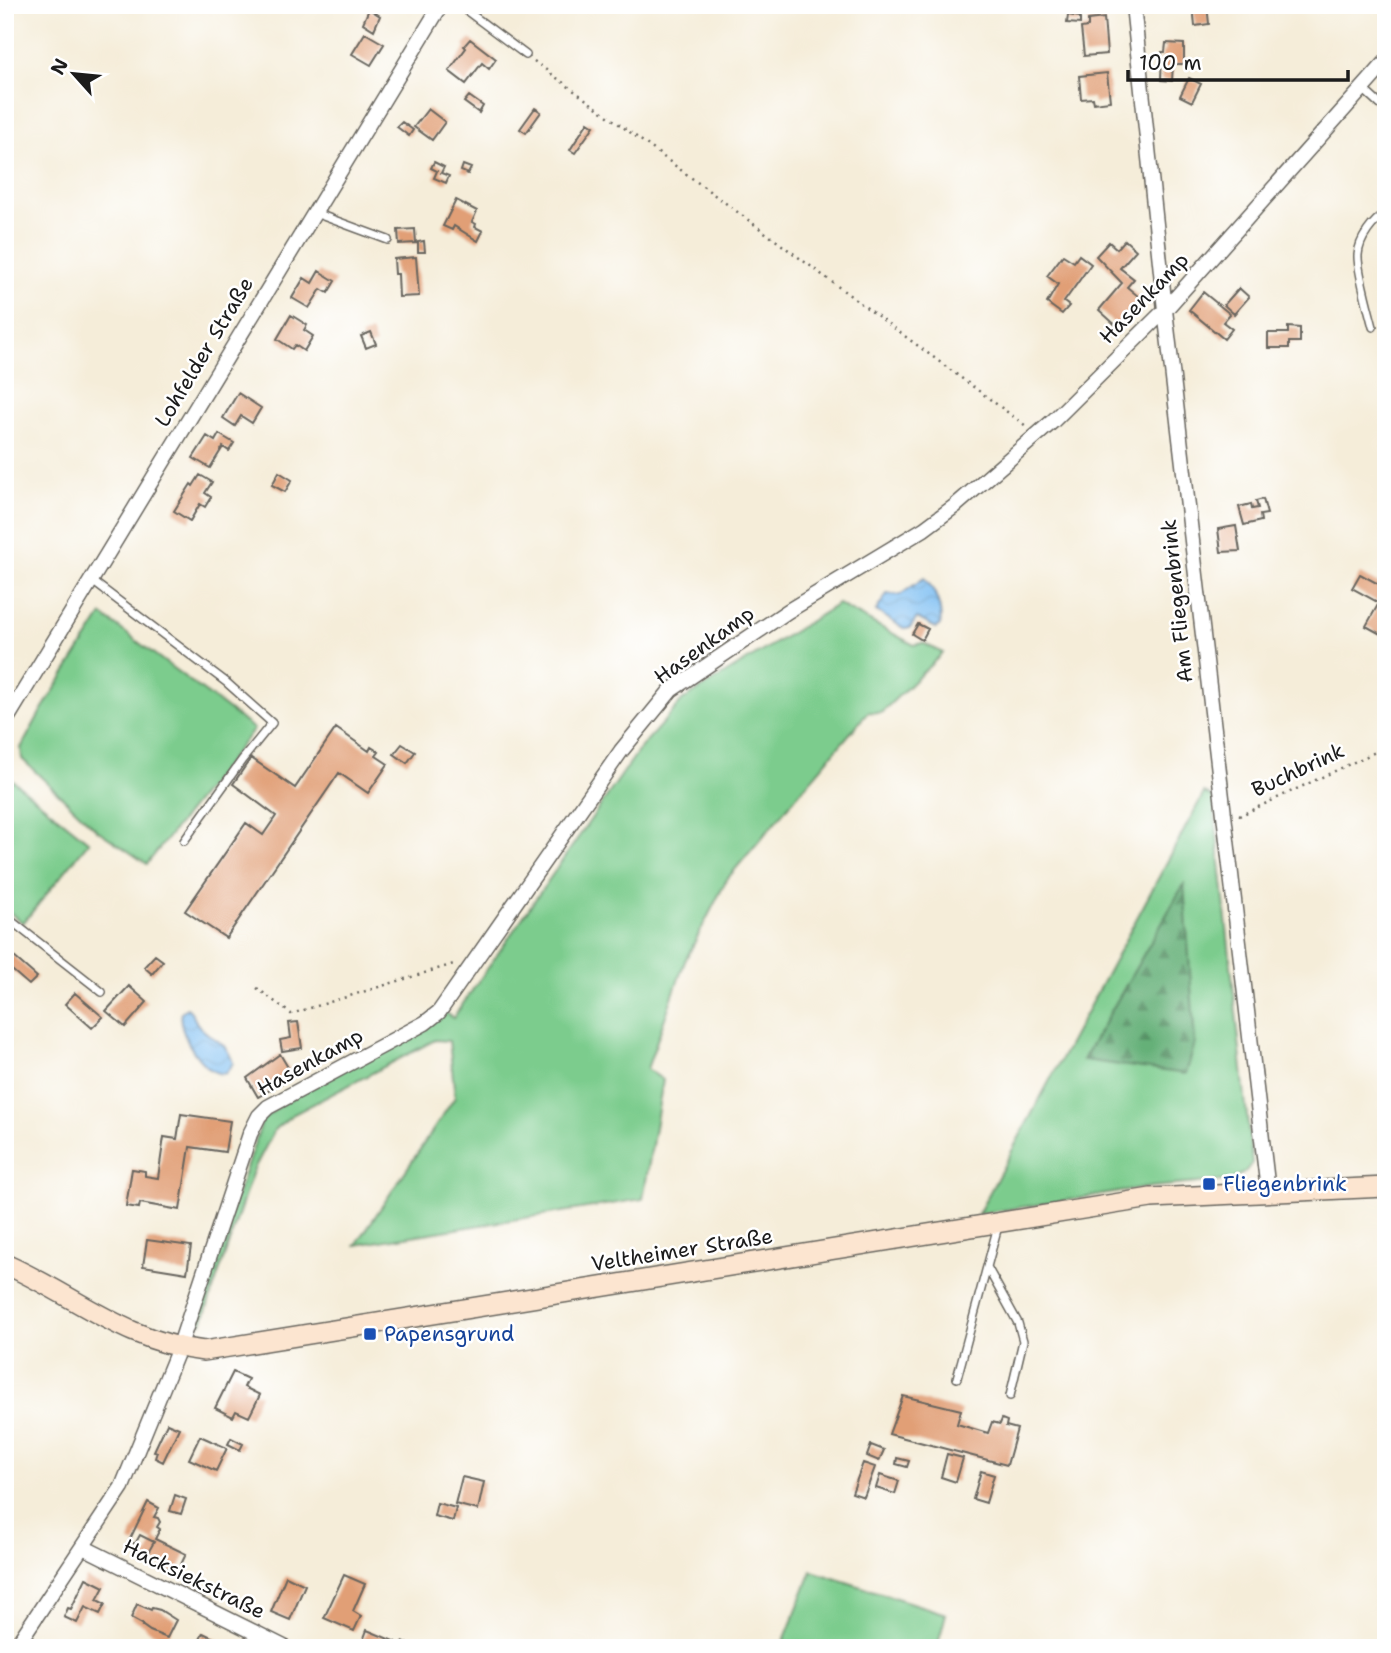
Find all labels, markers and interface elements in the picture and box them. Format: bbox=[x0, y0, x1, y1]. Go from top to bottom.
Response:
north arrow bbox=[38, 38, 108, 108]
scale bar bbox=[1128, 38, 1349, 82]
text: 100 m bbox=[1139, 49, 1202, 77]
text: N bbox=[45, 54, 74, 79]
street label: Hasenkamp bbox=[1093, 246, 1195, 350]
street label: Lohfelder Straße bbox=[148, 272, 260, 432]
street label: Am Fliegenbrink bbox=[1154, 518, 1200, 684]
street label: Hasenkamp bbox=[648, 599, 760, 691]
street label: Buchbrink bbox=[1247, 736, 1349, 804]
street label: Hasenkamp bbox=[252, 1021, 368, 1103]
place label: Fliegenbrink bbox=[1223, 1170, 1347, 1198]
marker: Fliegenbrink bbox=[1201, 1176, 1217, 1192]
street label: Veltheimer Straße bbox=[589, 1222, 775, 1278]
place label: Papensgrund bbox=[384, 1320, 514, 1348]
marker: Papensgrund bbox=[362, 1326, 378, 1342]
street label: Hacksiekstraße bbox=[118, 1532, 270, 1626]

